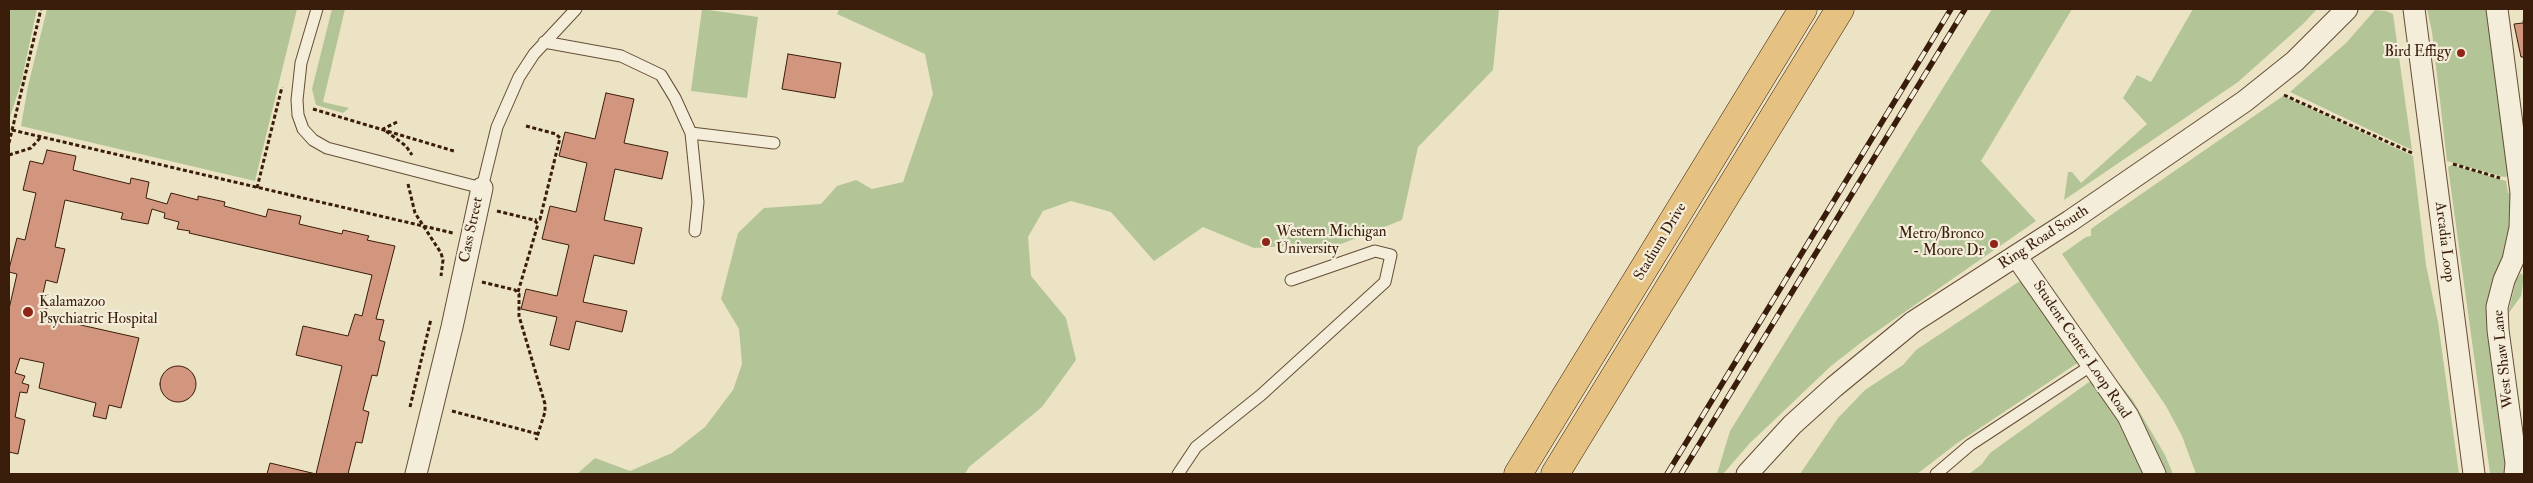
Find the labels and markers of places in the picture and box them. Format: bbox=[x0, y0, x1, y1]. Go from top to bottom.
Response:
place label: Bird Effigy bbox=[2384, 44, 2451, 62]
marker: Bird Effigy bbox=[2455, 47, 2467, 59]
place label: Western Michigan University bbox=[1276, 224, 1387, 259]
place label: Metro/Bronco - Moore Dr bbox=[1899, 226, 1984, 261]
marker: Western Michigan University bbox=[1260, 236, 1272, 248]
marker: Metro/Bronco - Moore Dr bbox=[1988, 238, 2000, 250]
place label: Kalamazoo Psychiatric Hospital bbox=[39, 294, 157, 329]
marker: Kalamazoo Psychiatric Hospital bbox=[21, 305, 35, 319]

